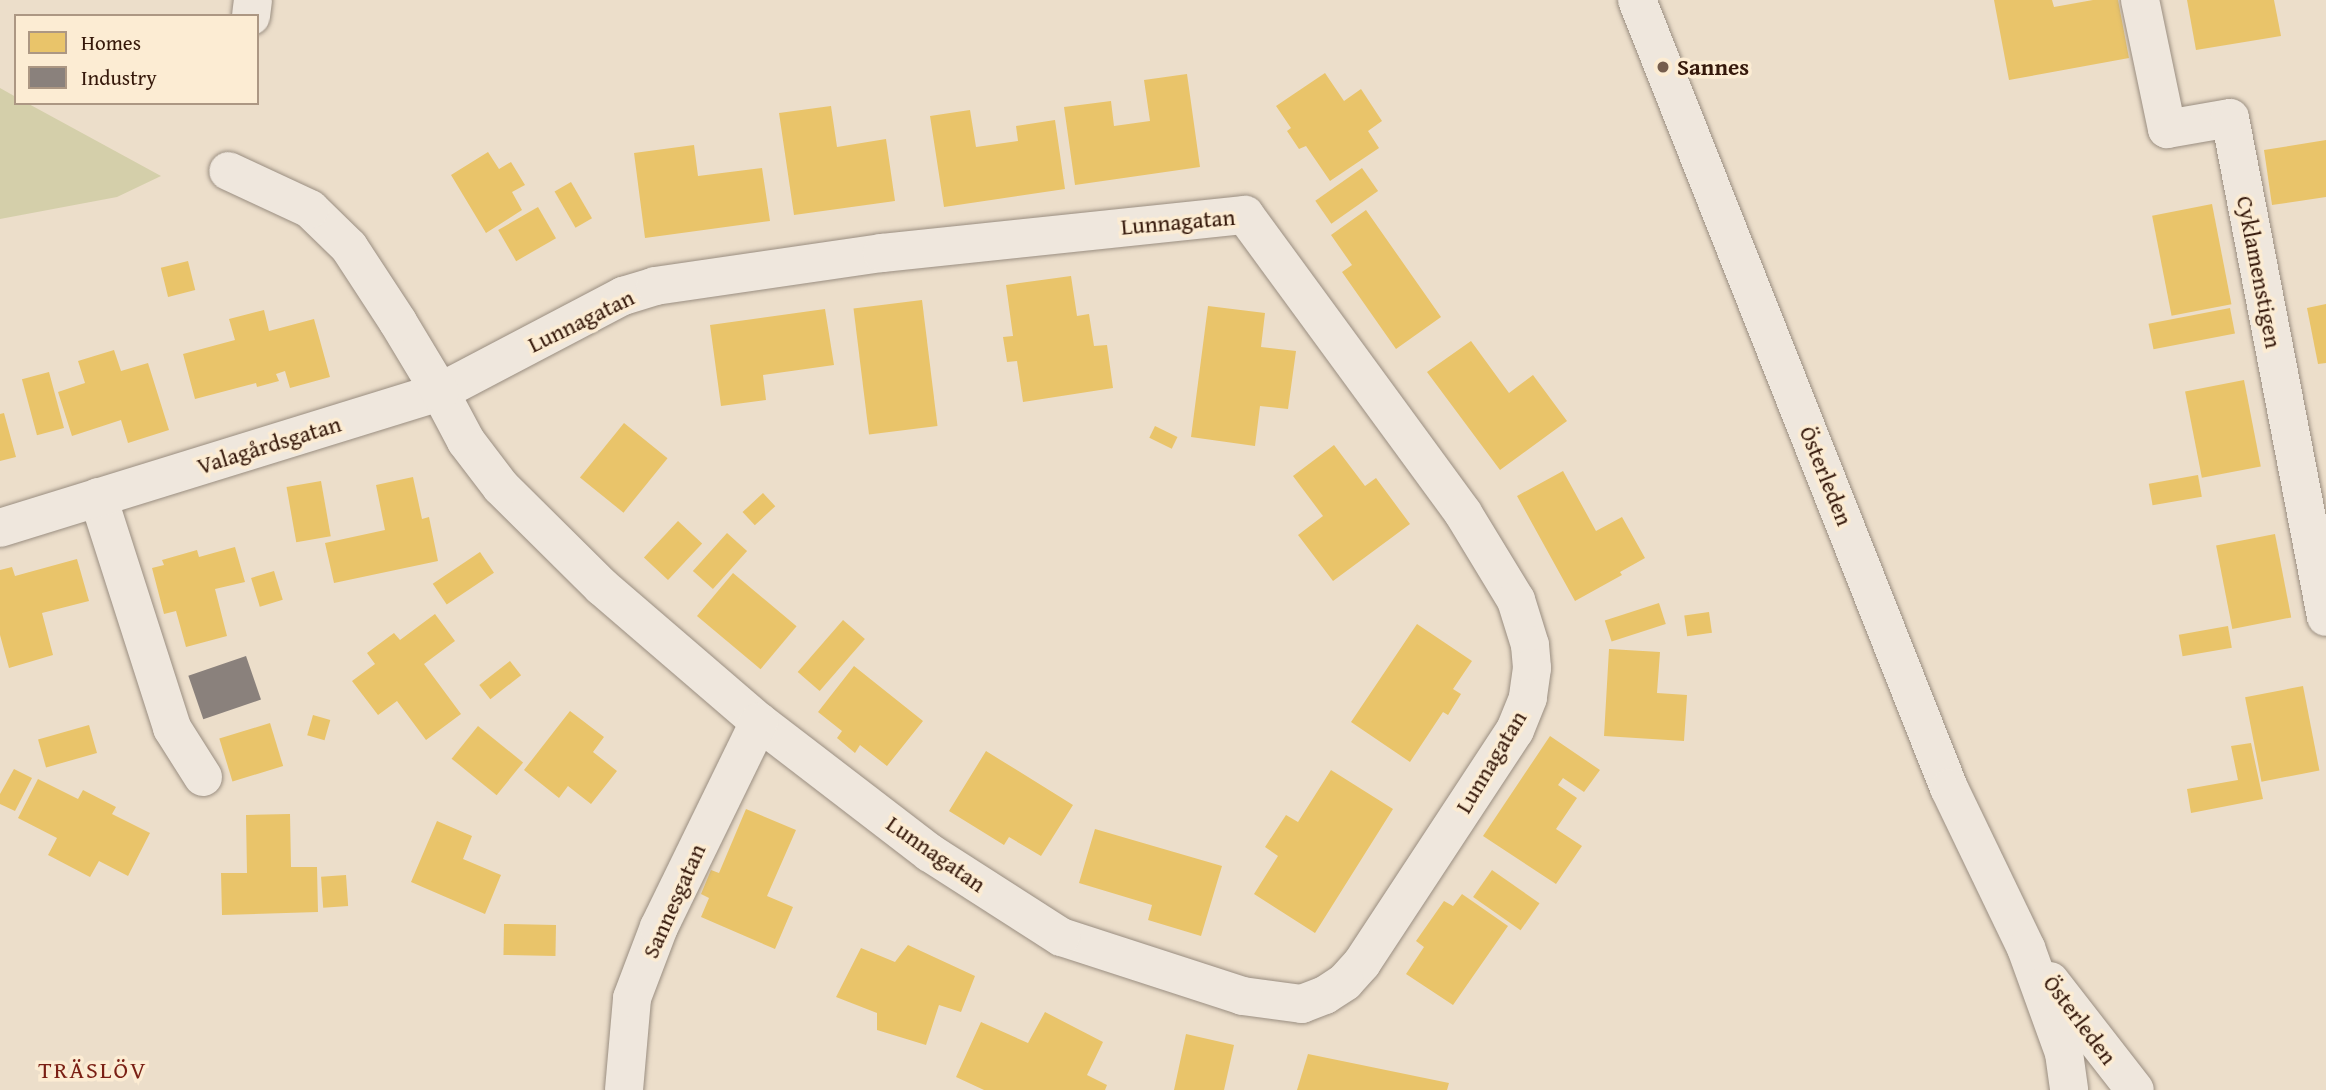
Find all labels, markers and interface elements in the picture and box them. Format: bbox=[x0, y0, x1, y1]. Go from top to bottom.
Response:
legend bbox=[14, 14, 259, 105]
text: Homes bbox=[81, 27, 141, 58]
place label: Sannes bbox=[1677, 53, 1749, 81]
marker: Sannes bbox=[1655, 59, 1671, 75]
text: Industry bbox=[81, 62, 157, 93]
street label: Cyklamenstigen bbox=[2231, 194, 2287, 350]
street label: Lunnagatan bbox=[1120, 203, 1236, 241]
street label: Lunnagatan bbox=[523, 283, 639, 359]
street label: Valagårdsgatan bbox=[194, 410, 344, 480]
street label: Österleden bbox=[1794, 422, 1858, 530]
street label: Lunnagatan bbox=[1450, 706, 1532, 818]
street label: Lunnagatan bbox=[881, 810, 991, 898]
street label: Sannesgatan bbox=[637, 840, 711, 962]
street label: Österleden bbox=[2037, 970, 2123, 1070]
district label: TRÄSLÖV bbox=[39, 1056, 147, 1084]

